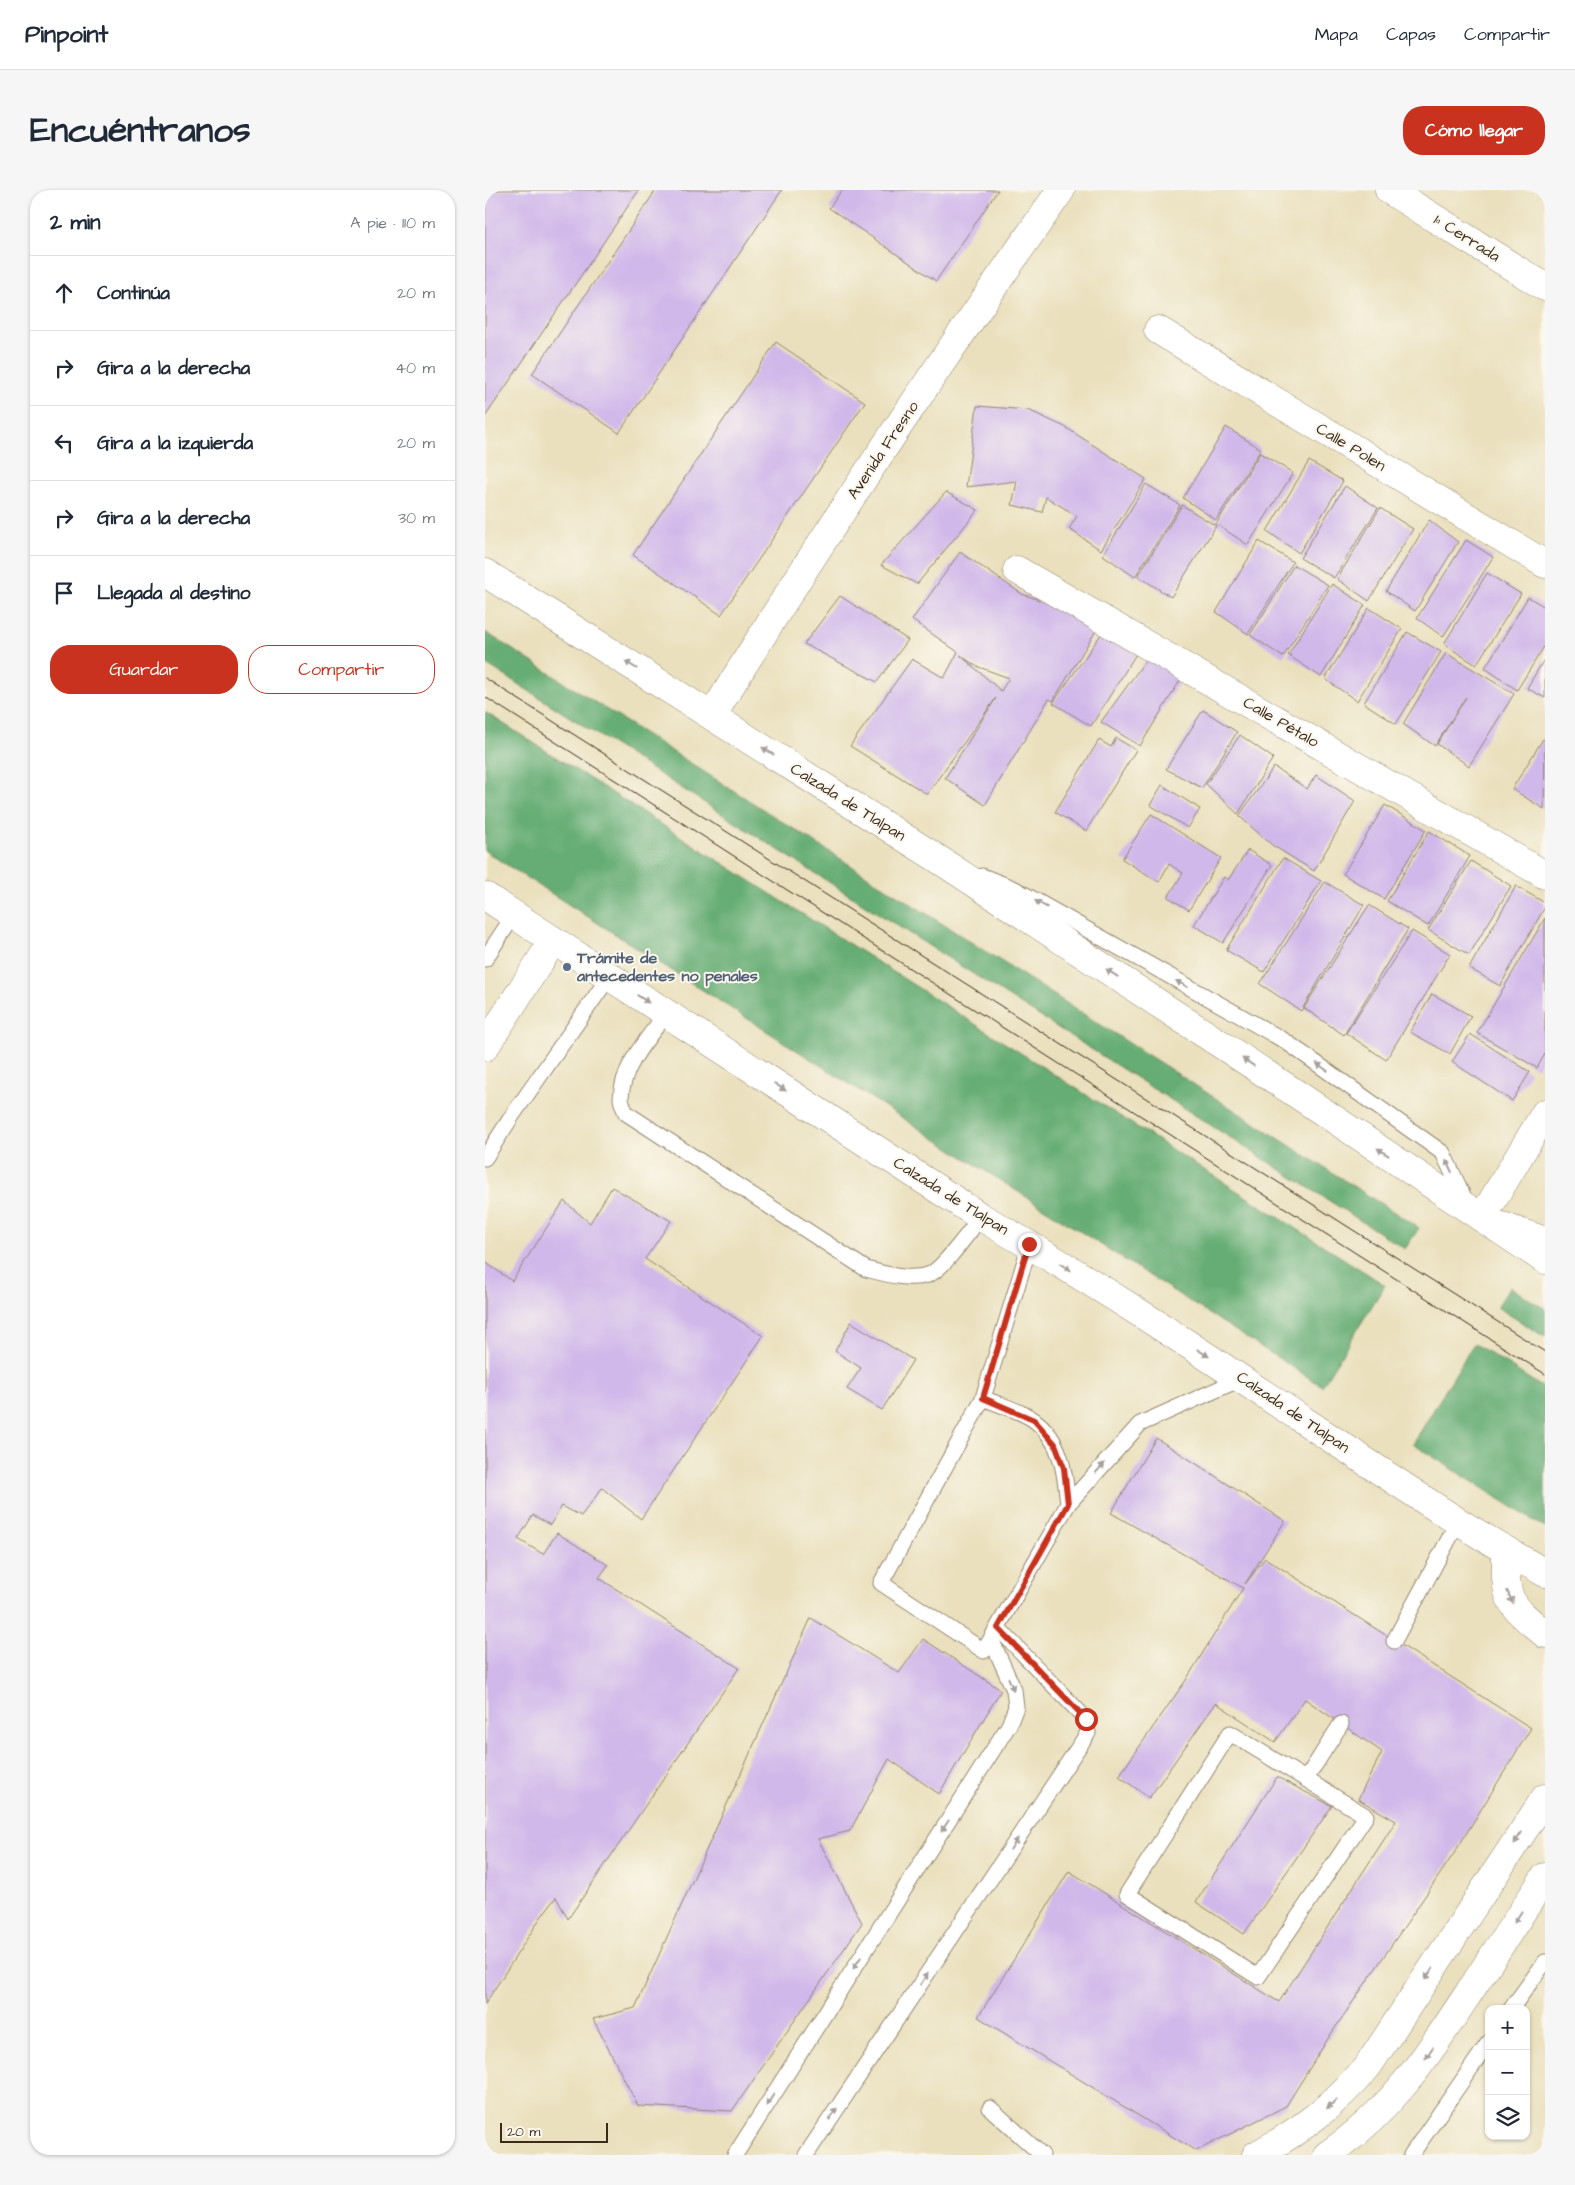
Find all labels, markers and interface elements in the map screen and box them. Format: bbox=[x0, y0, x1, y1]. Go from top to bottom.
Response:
text: Pinpoint bbox=[25, 18, 108, 52]
text: Mapa bbox=[1315, 22, 1358, 47]
text: Capas bbox=[1386, 22, 1436, 47]
text: Compartir bbox=[1464, 22, 1550, 47]
text: Encuéntranos bbox=[30, 106, 251, 155]
button: Cómo llegar bbox=[1403, 106, 1545, 155]
text: 2 min bbox=[50, 208, 100, 237]
street label: 1ª Cerrada bbox=[1430, 209, 1504, 267]
text: A pie · 110 m bbox=[350, 212, 435, 234]
icon: ahead bbox=[50, 279, 78, 307]
text: Continúa bbox=[97, 280, 170, 307]
text: 20 m bbox=[397, 282, 435, 304]
icon: right bbox=[50, 354, 78, 382]
text: Gira a la derecha bbox=[97, 355, 250, 382]
text: 40 m bbox=[395, 357, 435, 379]
street label: Avenida Fresno bbox=[842, 397, 924, 503]
street label: Calle Polen bbox=[1312, 418, 1390, 476]
icon: left bbox=[50, 429, 78, 457]
text: Gira a la izquierda bbox=[97, 430, 253, 457]
text: 20 m bbox=[397, 432, 435, 454]
icon: right bbox=[50, 504, 78, 532]
text: Gira a la derecha bbox=[97, 505, 250, 532]
text: 30 m bbox=[398, 507, 435, 529]
icon: arrive bbox=[50, 579, 78, 607]
text: Llegada al destino bbox=[97, 580, 250, 607]
button: Guardar bbox=[50, 645, 238, 694]
button: Compartir bbox=[248, 645, 435, 694]
one-way arrow bbox=[624, 660, 637, 669]
street label: Calle Pétalo bbox=[1239, 691, 1323, 753]
one-way arrow bbox=[762, 747, 775, 756]
street label: Calzada de Tlalpan bbox=[786, 758, 910, 846]
one-way arrow bbox=[1033, 900, 1048, 908]
place label: Trámite de antecedentes no penales bbox=[576, 947, 758, 987]
marker: Trámite de antecedentes no penales bbox=[561, 961, 573, 973]
one-way arrow bbox=[1106, 968, 1119, 978]
one-way arrow bbox=[1176, 979, 1189, 988]
one-way arrow bbox=[636, 994, 650, 1004]
one-way arrow bbox=[1241, 1057, 1255, 1067]
one-way arrow bbox=[1315, 1062, 1328, 1072]
one-way arrow bbox=[773, 1083, 786, 1092]
one-way arrow bbox=[1377, 1147, 1390, 1157]
street label: Calzada de Tlalpan bbox=[889, 1152, 1013, 1240]
one-way arrow bbox=[1444, 1159, 1452, 1173]
route end bbox=[1018, 1233, 1041, 1256]
one-way arrow bbox=[1059, 1262, 1072, 1272]
one-way arrow bbox=[1196, 1349, 1210, 1358]
street label: Calzada de Tlalpan bbox=[1232, 1366, 1354, 1458]
one-way arrow bbox=[1095, 1461, 1106, 1474]
one-way arrow bbox=[1506, 1590, 1515, 1605]
one-way arrow bbox=[1007, 1677, 1015, 1692]
route start bbox=[1075, 1708, 1098, 1731]
one-way arrow bbox=[940, 1819, 950, 1832]
one-way arrow bbox=[1513, 1832, 1523, 1845]
one-way arrow bbox=[1009, 1838, 1019, 1851]
one-way arrow bbox=[1514, 1911, 1523, 1924]
one-way arrow bbox=[853, 1956, 862, 1969]
one-way arrow bbox=[1424, 1967, 1434, 1981]
one-way arrow bbox=[919, 1973, 928, 1986]
map controls bbox=[1485, 2005, 1530, 2140]
button: + bbox=[1485, 2005, 1530, 2050]
one-way arrow bbox=[1425, 2047, 1434, 2060]
button: − bbox=[1485, 2050, 1530, 2095]
one-way arrow bbox=[765, 2093, 775, 2106]
button: layers bbox=[1485, 2095, 1530, 2140]
one-way arrow bbox=[1327, 2098, 1339, 2110]
one-way arrow bbox=[828, 2108, 838, 2121]
scale bar bbox=[500, 2120, 607, 2143]
text: 20 m bbox=[507, 2122, 540, 2142]

